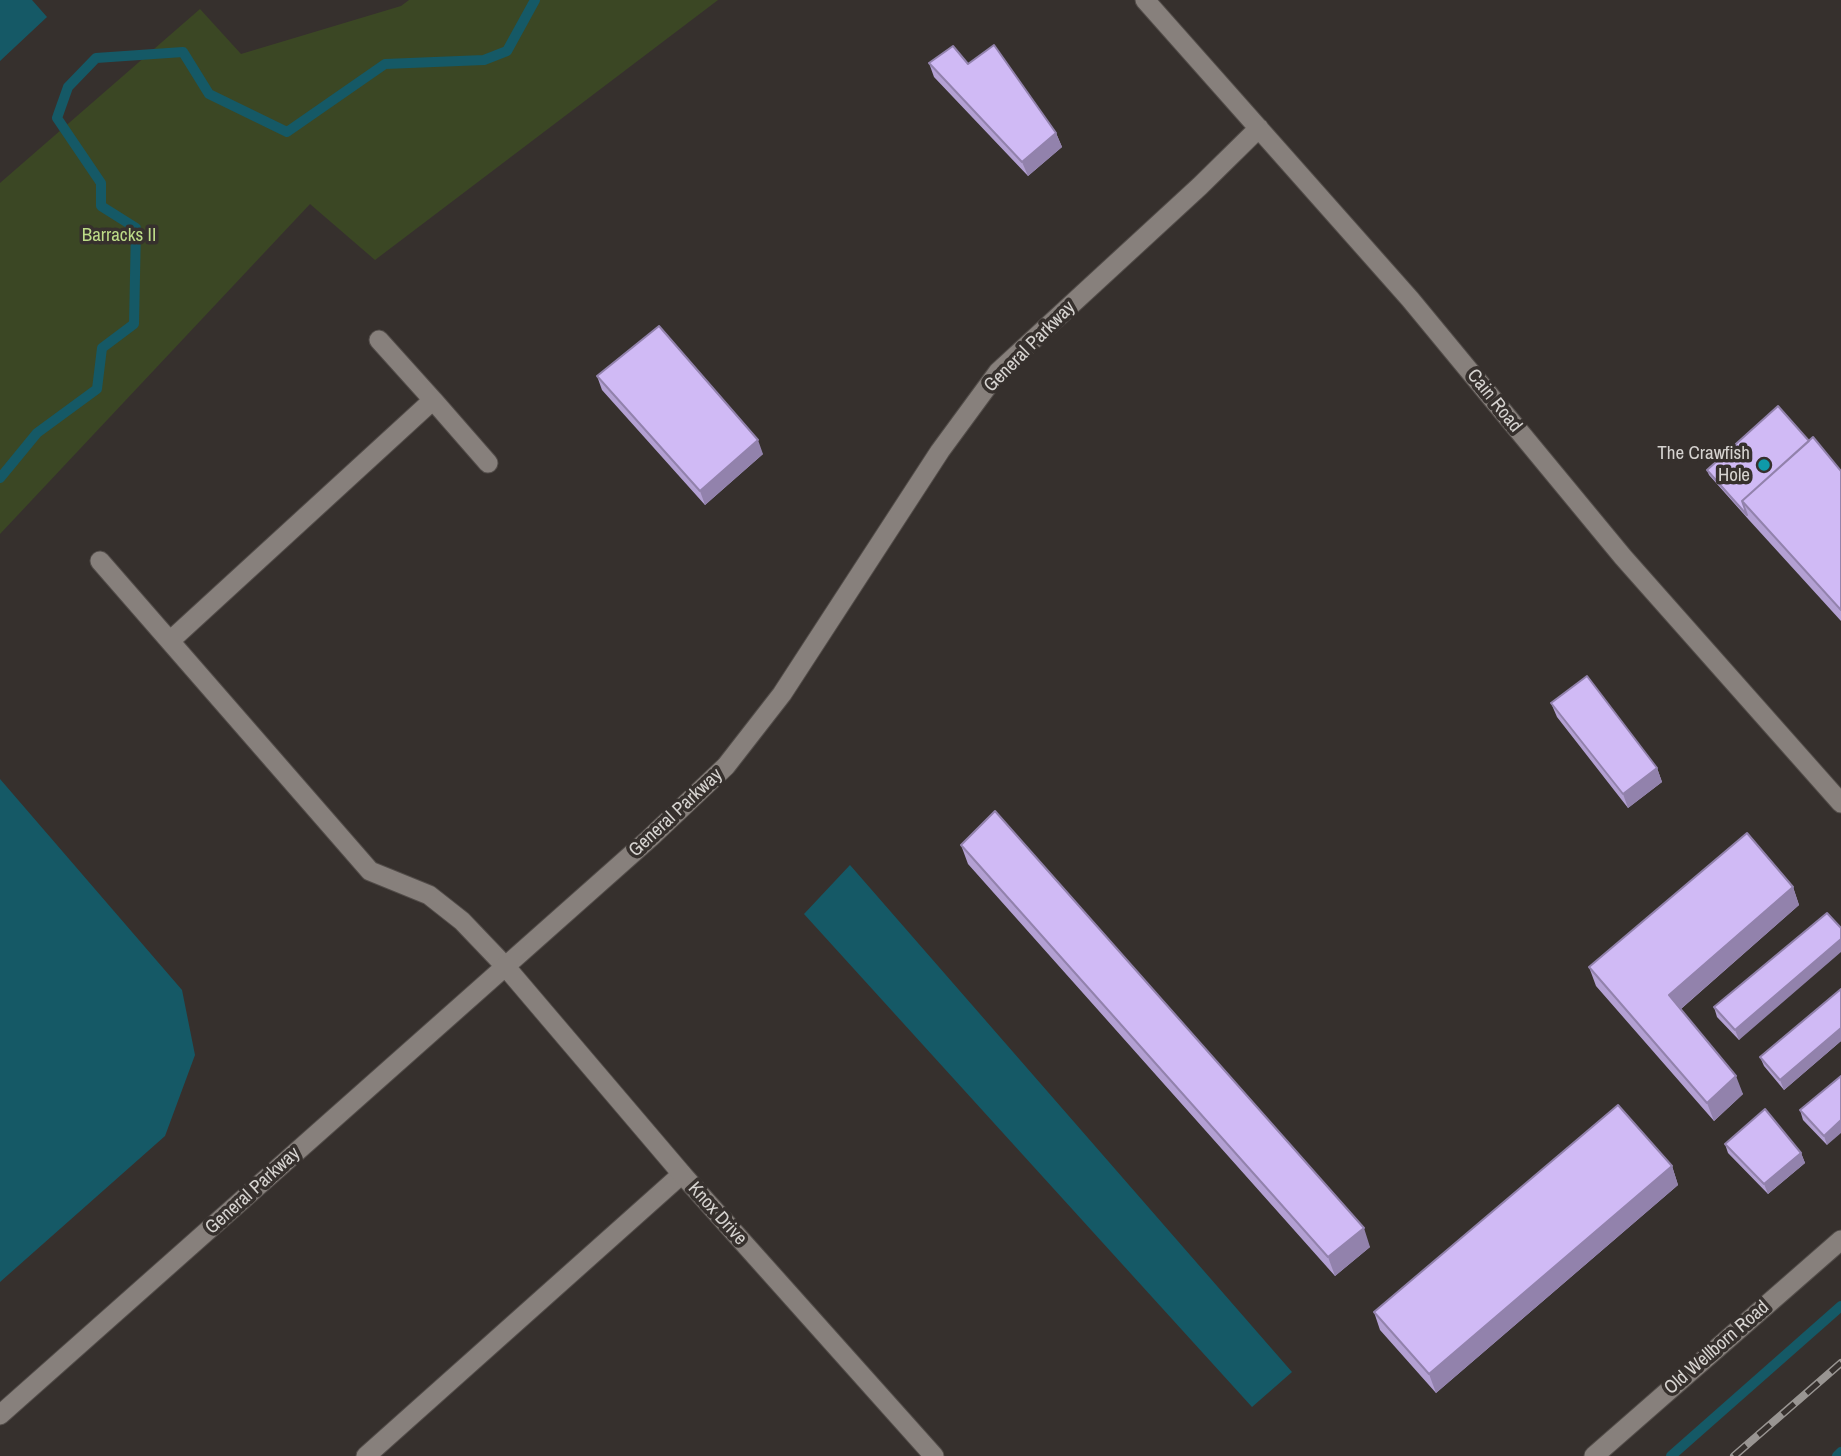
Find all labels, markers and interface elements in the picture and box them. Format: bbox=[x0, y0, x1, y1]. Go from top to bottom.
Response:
park label: Barracks II bbox=[82, 225, 156, 247]
street label: General Parkway bbox=[980, 297, 1080, 397]
street label: Cain Road bbox=[1462, 365, 1526, 437]
place label: The Crawfish Hole bbox=[1657, 443, 1750, 487]
marker: The Crawfish Hole bbox=[1756, 457, 1772, 473]
street label: General Parkway bbox=[625, 764, 727, 862]
street label: General Parkway bbox=[201, 1143, 305, 1239]
street label: Knox Drive bbox=[683, 1178, 751, 1250]
street label: Old Wellborn Road bbox=[1660, 1296, 1774, 1400]

